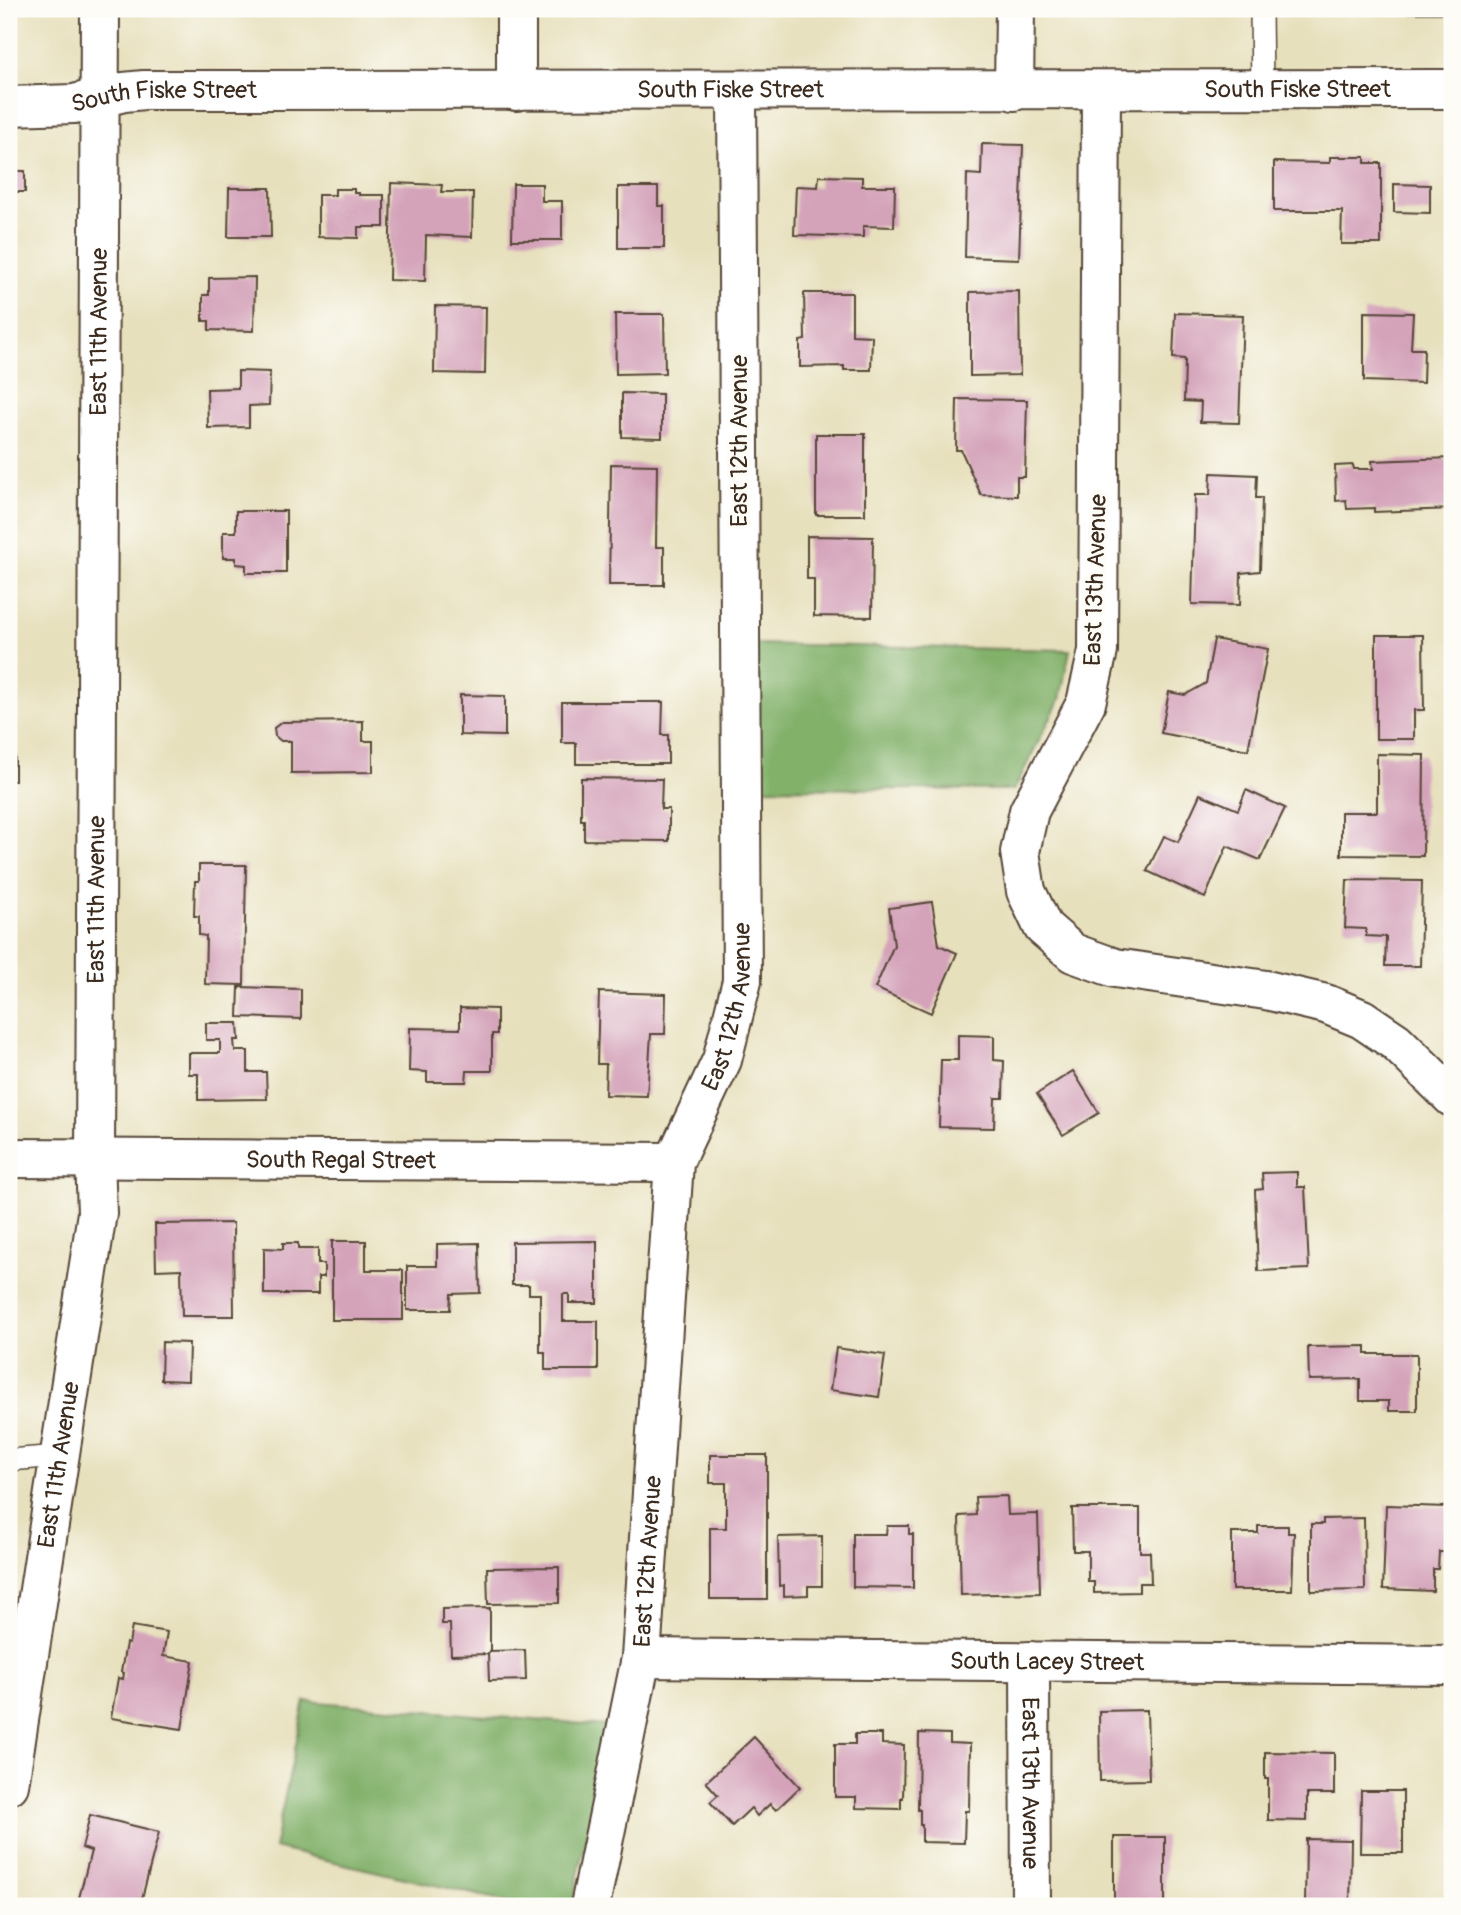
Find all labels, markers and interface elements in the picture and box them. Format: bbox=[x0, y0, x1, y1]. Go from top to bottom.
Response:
street label: South Fiske Street bbox=[637, 75, 824, 105]
street label: South Fiske Street bbox=[1204, 75, 1391, 104]
street label: South Fiske Street bbox=[68, 76, 257, 119]
street label: East 11th Avenue bbox=[84, 248, 114, 416]
street label: East 12th Avenue bbox=[725, 355, 754, 527]
street label: East 13th Avenue bbox=[1078, 493, 1113, 666]
street label: East 11th Avenue bbox=[82, 816, 111, 984]
street label: East 12th Avenue bbox=[696, 922, 757, 1095]
street label: South Regal Street bbox=[246, 1145, 437, 1176]
street label: East 11th Avenue bbox=[32, 1379, 86, 1550]
street label: East 12th Avenue bbox=[628, 1474, 668, 1648]
street label: South Lacey Street bbox=[950, 1647, 1145, 1677]
street label: East 13th Avenue bbox=[1015, 1697, 1045, 1869]

